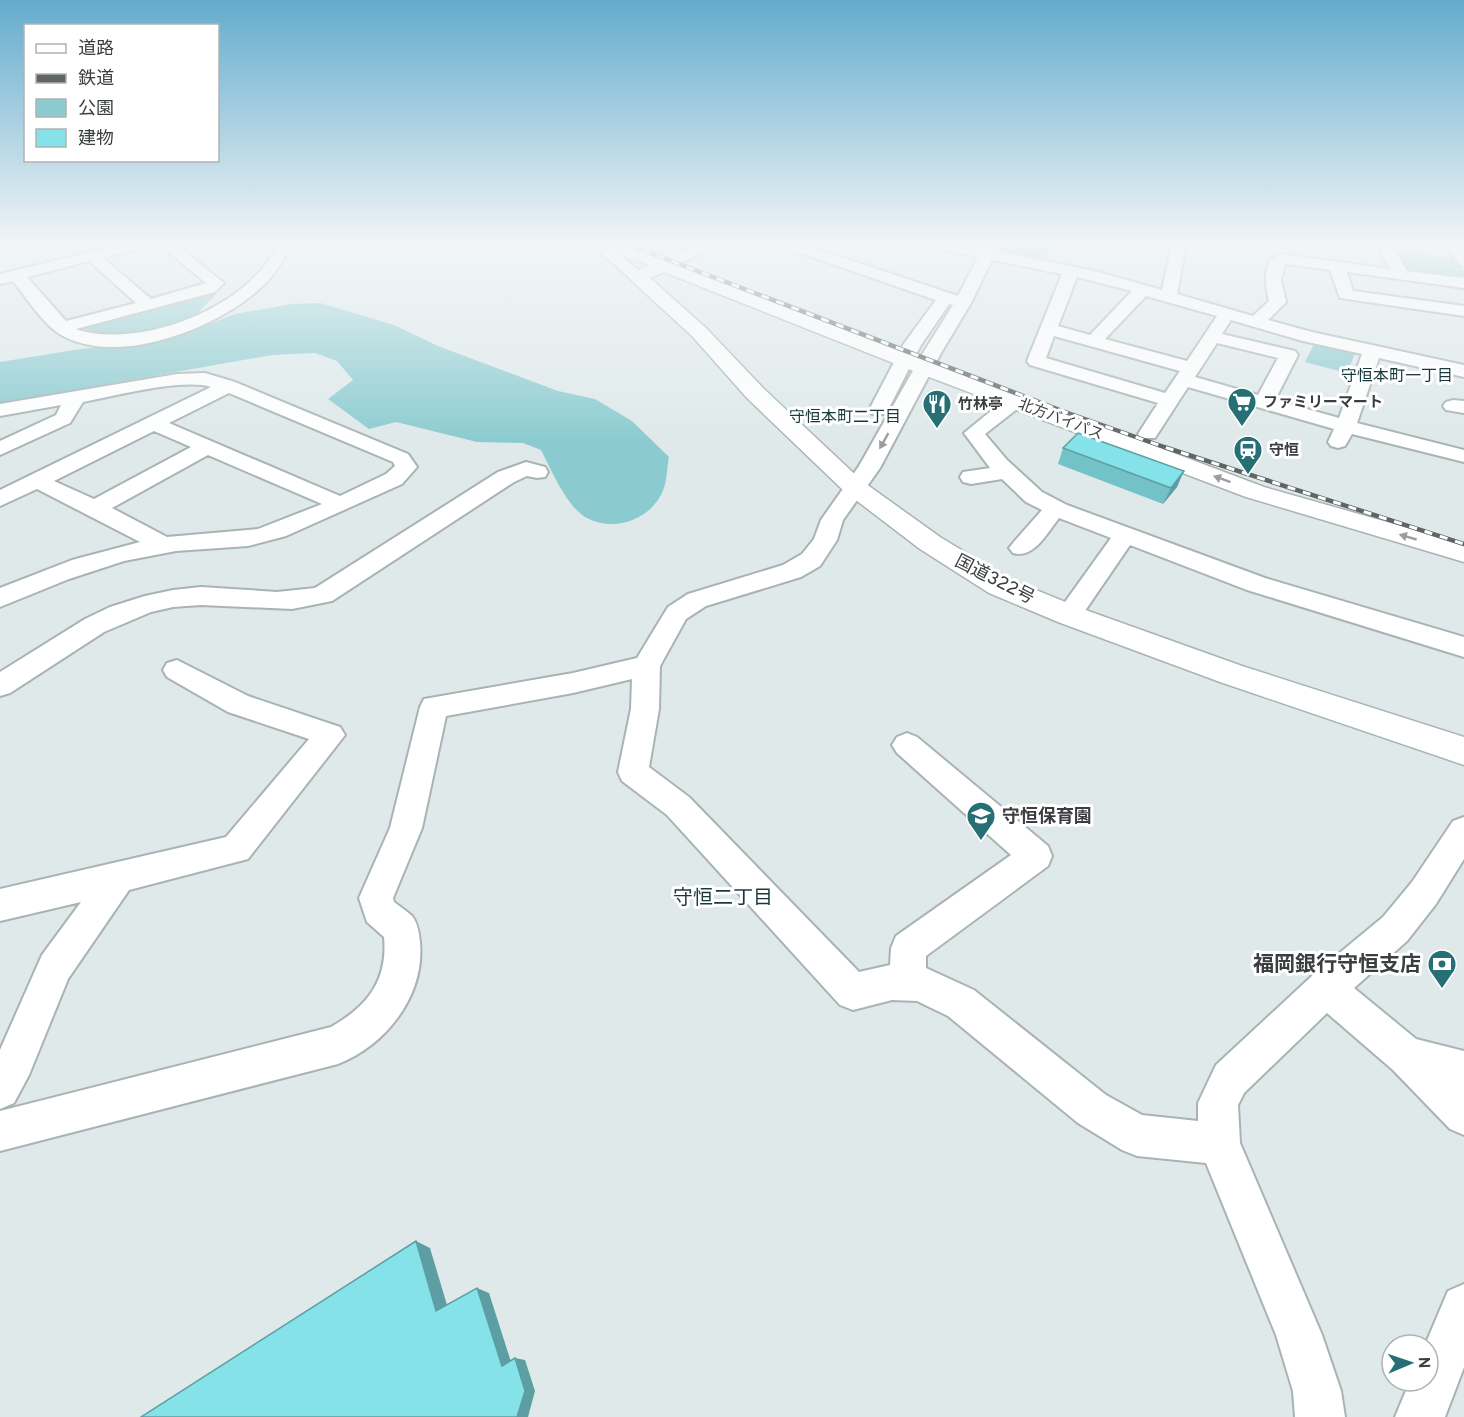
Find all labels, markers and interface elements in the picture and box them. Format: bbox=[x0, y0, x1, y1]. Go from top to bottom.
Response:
legend bbox=[24, 24, 219, 162]
text: 道路 bbox=[78, 38, 114, 61]
text: 鉄道 bbox=[78, 68, 114, 91]
text: 公園 bbox=[78, 98, 114, 121]
text: 建物 bbox=[78, 128, 114, 151]
district label: 守恒本町一丁目 bbox=[1341, 367, 1453, 387]
supermarket icon: ファミリーマート bbox=[1226, 386, 1258, 428]
restaurant icon: 竹林亭 bbox=[921, 388, 953, 430]
place label: ファミリーマート bbox=[1263, 394, 1383, 413]
street label: 北方バイパス bbox=[1015, 395, 1106, 445]
place label: 竹林亭 bbox=[958, 396, 1003, 415]
district label: 守恒本町二丁目 bbox=[789, 408, 901, 428]
one-way arrow bbox=[879, 433, 889, 450]
station icon: 守恒 bbox=[1232, 434, 1264, 476]
place label: 守恒 bbox=[1269, 442, 1299, 461]
one-way arrow bbox=[1212, 474, 1230, 484]
one-way arrow bbox=[1399, 532, 1417, 541]
street label: 国道322号 bbox=[951, 550, 1038, 610]
school or university icon: 守恒保育園 bbox=[965, 800, 997, 842]
place label: 守恒保育園 bbox=[1002, 806, 1092, 829]
district label: 守恒二丁目 bbox=[673, 886, 773, 912]
bank icon: 福岡銀行守恒支店 bbox=[1426, 948, 1458, 990]
place label: 福岡銀行守恒支店 bbox=[1253, 952, 1421, 979]
north arrow bbox=[1380, 1333, 1440, 1393]
text: N bbox=[1413, 1356, 1433, 1369]

